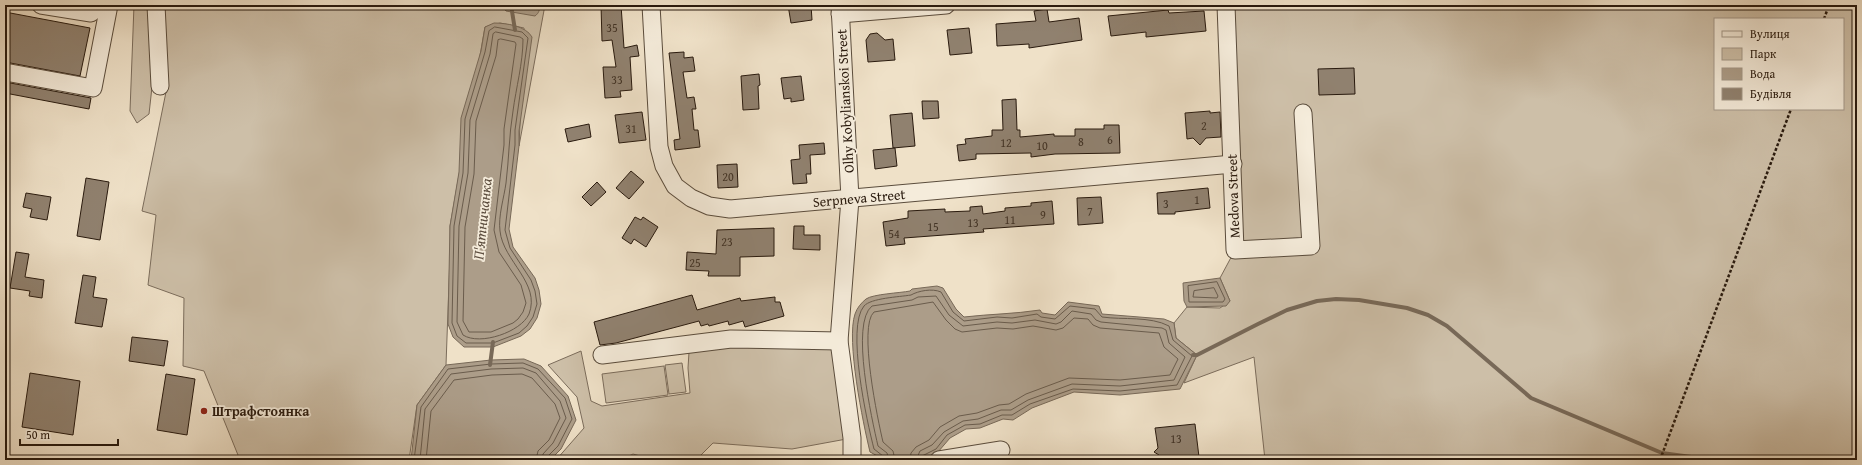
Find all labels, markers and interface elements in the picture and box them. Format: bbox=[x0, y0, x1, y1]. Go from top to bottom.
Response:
legend bbox=[1714, 18, 1844, 110]
house number: 35 bbox=[606, 19, 618, 36]
text: Вулиця bbox=[1750, 25, 1790, 42]
street label: Olhy Kobylianskoi Street bbox=[831, 28, 859, 174]
text: Парк bbox=[1750, 45, 1777, 62]
text: Вода bbox=[1750, 65, 1775, 82]
house number: 33 bbox=[611, 71, 623, 88]
text: Будівля bbox=[1750, 85, 1791, 102]
house number: 2 bbox=[1201, 117, 1207, 134]
house number: 31 bbox=[625, 120, 637, 137]
house number: 6 bbox=[1107, 131, 1113, 148]
house number: 8 bbox=[1078, 133, 1084, 150]
house number: 12 bbox=[1000, 134, 1012, 151]
house number: 10 bbox=[1036, 137, 1048, 154]
street label: Medova Street bbox=[1222, 154, 1244, 238]
house number: 20 bbox=[722, 168, 734, 185]
water label: П'ятничанка bbox=[467, 177, 497, 261]
street label: Serpneva Street bbox=[812, 184, 906, 212]
house number: 1 bbox=[1194, 191, 1200, 208]
house number: 3 bbox=[1163, 195, 1169, 212]
house number: 7 bbox=[1087, 203, 1093, 220]
house number: 9 bbox=[1040, 206, 1046, 223]
house number: 11 bbox=[1004, 211, 1016, 228]
house number: 13 bbox=[967, 214, 979, 231]
house number: 15 bbox=[927, 218, 939, 235]
house number: 54 bbox=[888, 225, 900, 242]
house number: 23 bbox=[721, 233, 733, 250]
house number: 25 bbox=[689, 254, 701, 271]
place label: Штрафстоянка bbox=[212, 401, 310, 421]
marker: Штрафстоянка bbox=[199, 406, 209, 416]
scale bar bbox=[20, 421, 118, 447]
text: 50 m bbox=[26, 426, 50, 443]
house number: 13 bbox=[1170, 430, 1182, 447]

